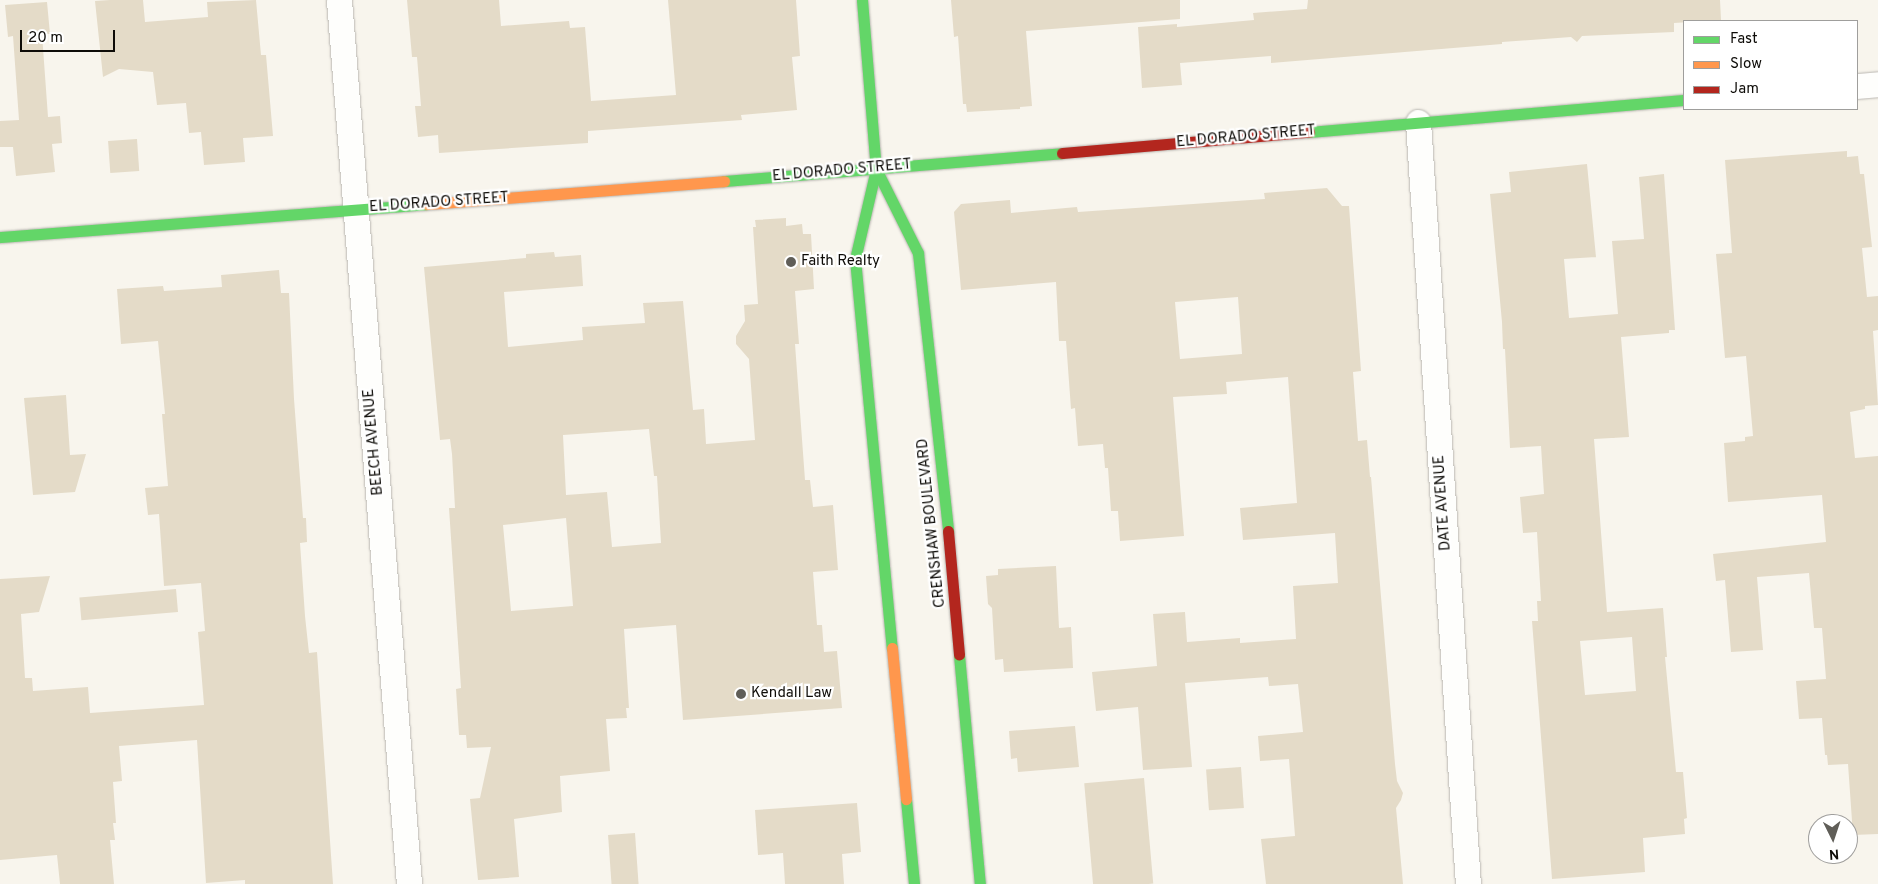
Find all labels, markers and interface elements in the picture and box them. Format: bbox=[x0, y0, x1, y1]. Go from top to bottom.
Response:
scale bar bbox=[22, 20, 118, 52]
legend bbox=[1683, 20, 1858, 110]
text: 20 m bbox=[28, 29, 63, 48]
text: Fast bbox=[1730, 30, 1758, 49]
text: Slow bbox=[1730, 55, 1762, 74]
text: Jam bbox=[1730, 80, 1759, 99]
street label: EL DORADO STREET bbox=[1175, 122, 1317, 152]
street label: EL DORADO STREET bbox=[771, 156, 913, 186]
street label: EL DORADO STREET bbox=[369, 189, 509, 217]
place label: Faith Realty bbox=[801, 253, 880, 271]
marker: Faith Realty bbox=[785, 256, 797, 268]
street label: BEECH AVENUE bbox=[360, 387, 388, 497]
street label: CRENSHAW BOULEVARD bbox=[914, 437, 950, 609]
street label: DATE AVENUE bbox=[1431, 454, 1455, 552]
place label: Kendall Law bbox=[751, 685, 832, 703]
marker: Kendall Law bbox=[735, 688, 747, 700]
north arrow bbox=[1808, 814, 1858, 864]
text: N bbox=[1828, 845, 1840, 862]

